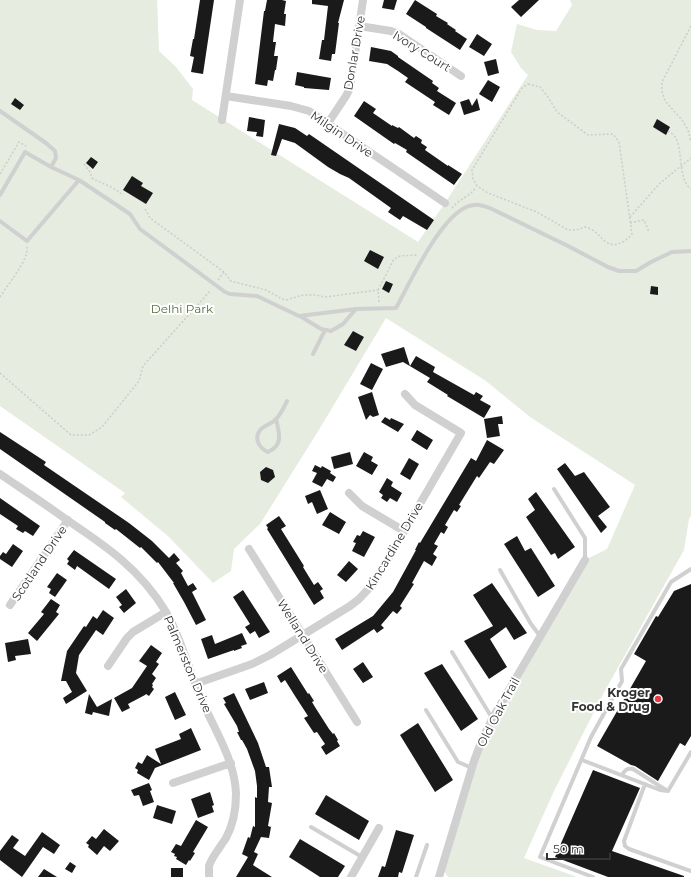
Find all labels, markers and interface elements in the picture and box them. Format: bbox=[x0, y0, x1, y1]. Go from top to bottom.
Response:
street label: Donlar Drive bbox=[340, 15, 368, 91]
street label: Ivory Court bbox=[390, 27, 454, 75]
street label: Milgin Drive bbox=[308, 108, 376, 160]
park label: Delhi Park bbox=[151, 301, 214, 316]
street label: Kincardine Drive bbox=[362, 499, 426, 593]
street label: Scotland Drive bbox=[8, 523, 70, 603]
street label: Welland Drive bbox=[274, 596, 332, 676]
street label: Palmerston Drive bbox=[161, 613, 215, 715]
street label: Old Oak Trail bbox=[473, 675, 523, 749]
place label: Kroger Food & Drug bbox=[571, 685, 650, 714]
marker: Kroger Food & Drug bbox=[653, 694, 663, 704]
scale bar bbox=[547, 835, 610, 861]
text: 50 m bbox=[553, 841, 584, 856]

